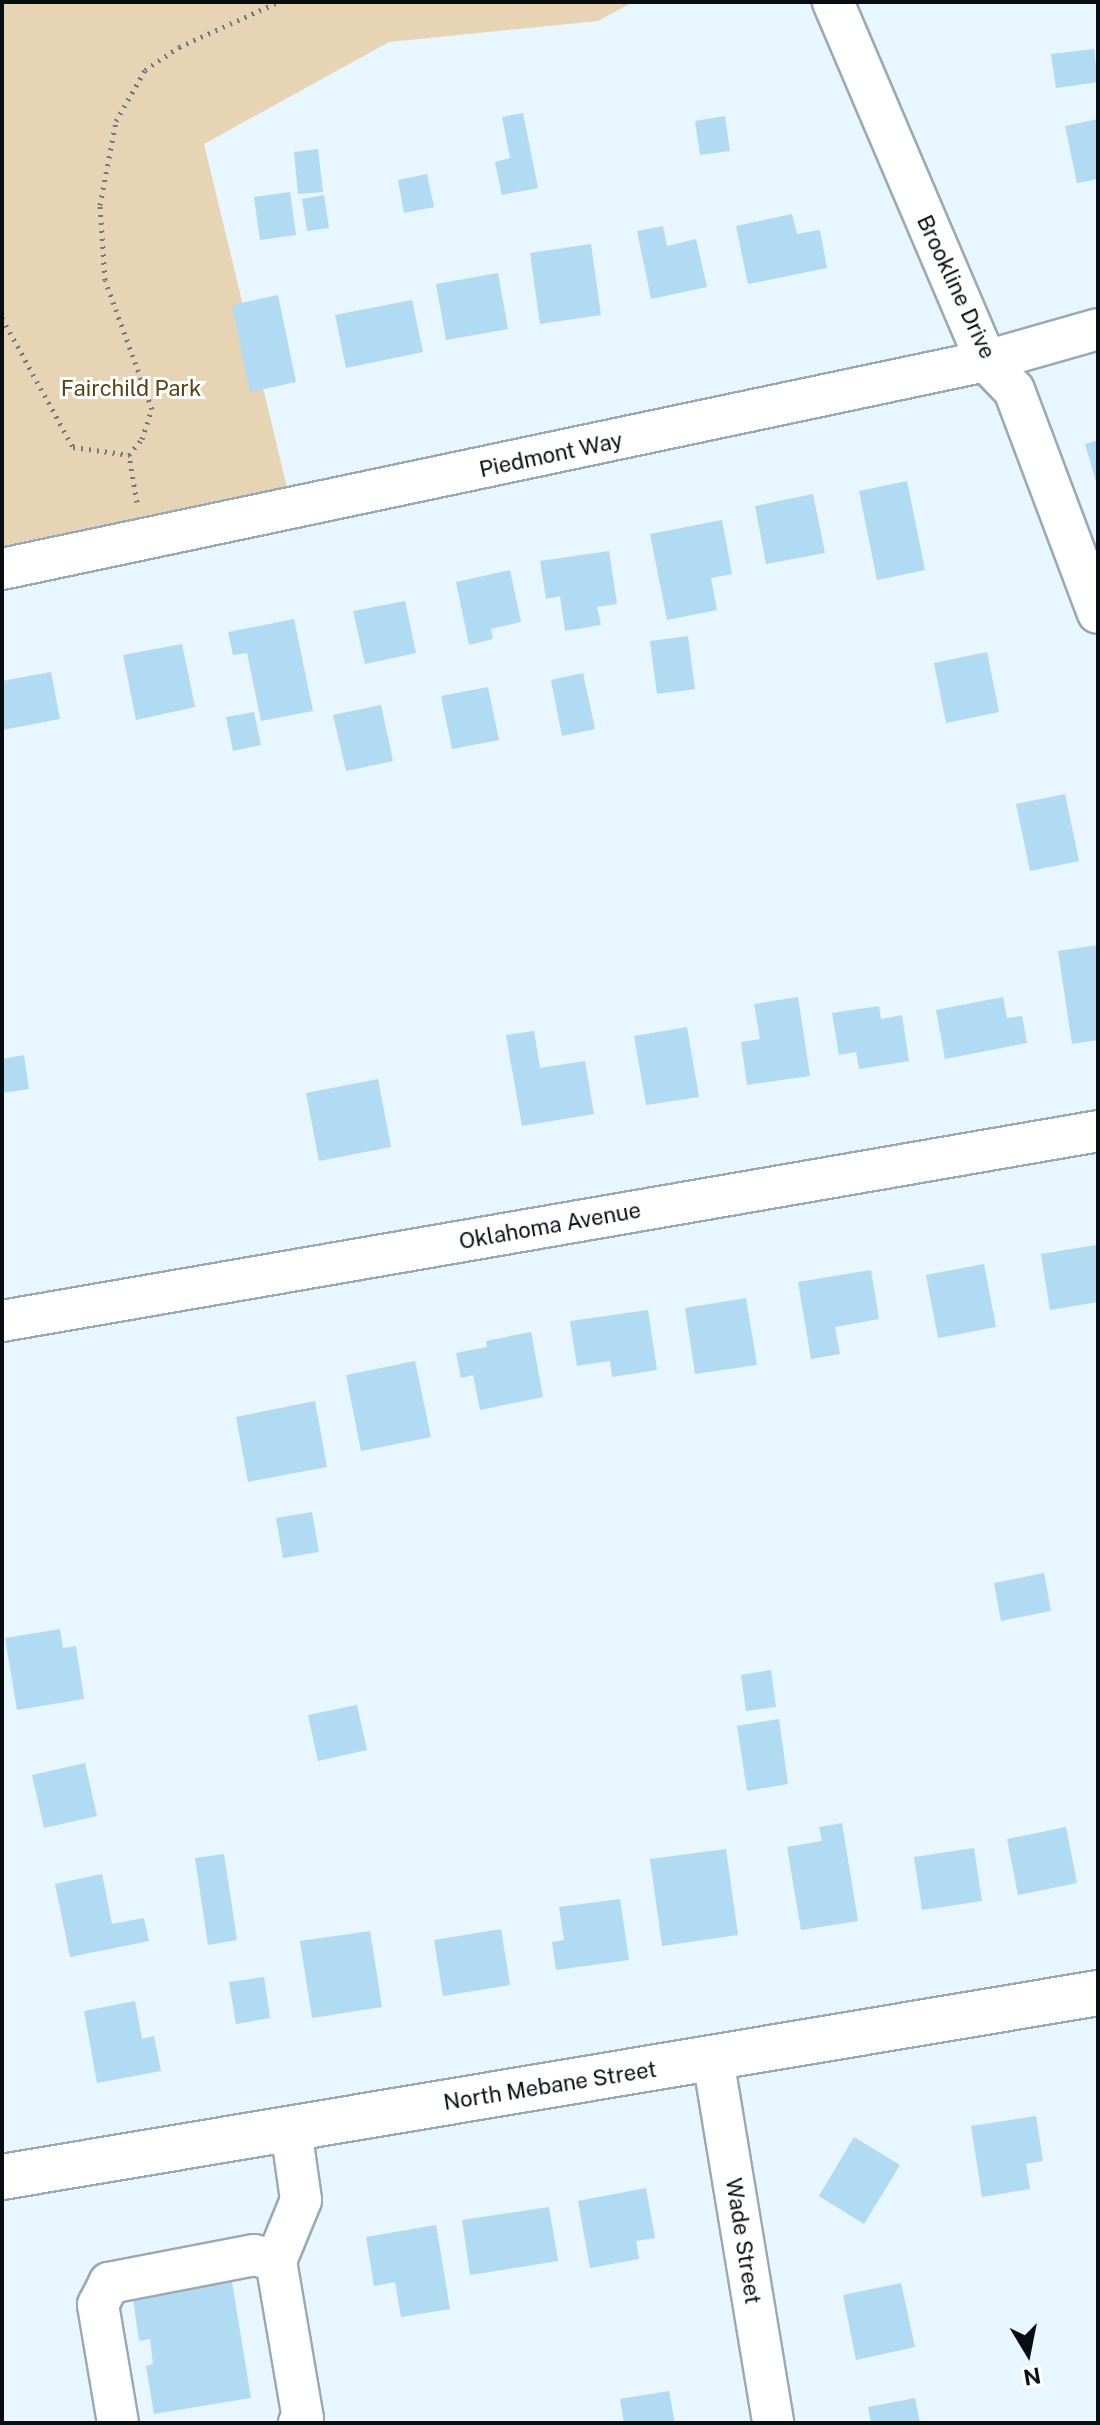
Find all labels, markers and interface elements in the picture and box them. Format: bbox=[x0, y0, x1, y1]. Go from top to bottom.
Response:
street label: Brookline Drive bbox=[911, 211, 1001, 363]
park label: Fairchild Park bbox=[61, 376, 201, 402]
street label: Piedmont Way bbox=[477, 427, 625, 483]
street label: Oklahoma Avenue bbox=[457, 1197, 643, 1255]
street label: North Mebane Street bbox=[442, 2056, 658, 2116]
street label: Wade Street bbox=[720, 2176, 766, 2306]
north arrow bbox=[988, 2313, 1068, 2393]
text: N bbox=[1021, 2362, 1043, 2391]

